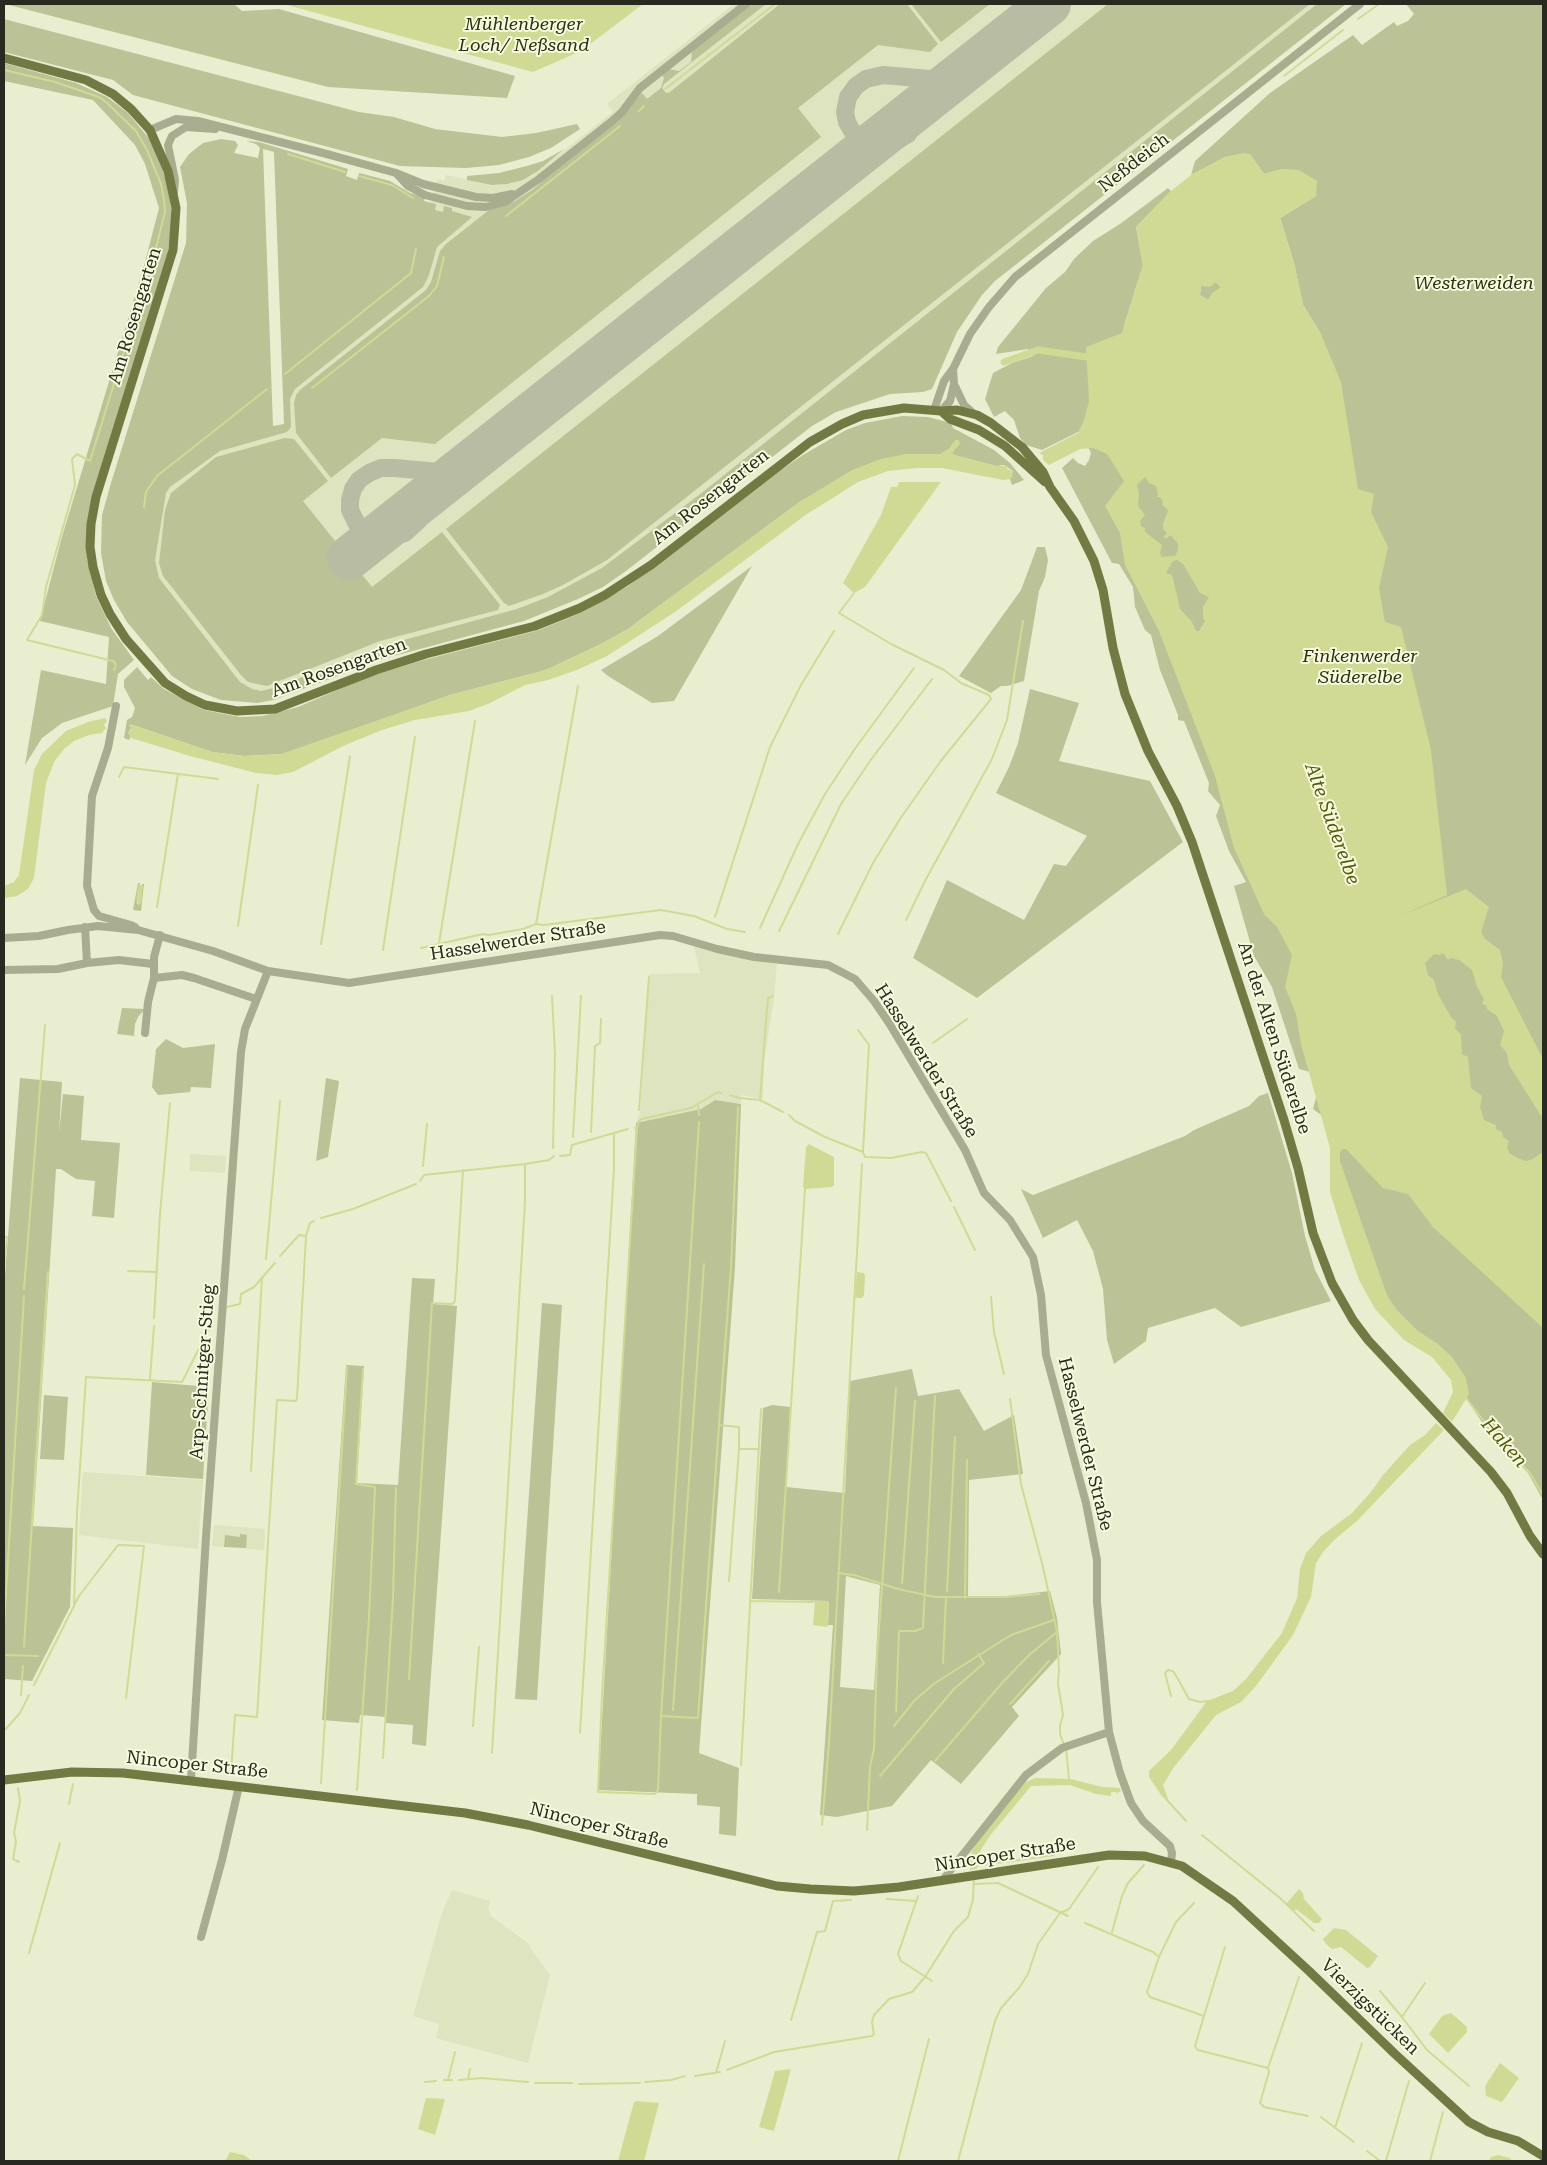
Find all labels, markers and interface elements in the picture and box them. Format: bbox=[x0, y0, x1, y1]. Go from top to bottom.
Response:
park label: Mühlenberger Loch/ Neßsand bbox=[459, 14, 589, 56]
street label: Neßdeich bbox=[1094, 129, 1174, 197]
street label: Am Rosengarten bbox=[104, 245, 166, 387]
park label: Westerweiden bbox=[1414, 273, 1534, 295]
street label: Am Rosengarten bbox=[648, 445, 774, 549]
street label: Am Rosengarten bbox=[268, 634, 410, 702]
park label: Finkenwerder Süderelbe bbox=[1302, 646, 1418, 689]
water label: Alte Süderelbe bbox=[1299, 760, 1365, 888]
street label: Hasselwerder Straße bbox=[429, 916, 607, 966]
street label: An der Alten Süderelbe bbox=[1233, 939, 1315, 1137]
street label: Hasselwerder Straße bbox=[870, 980, 982, 1142]
street label: Arp-Schnitger-Stieg bbox=[186, 1284, 220, 1460]
street label: Hasselwerder Straße bbox=[1053, 1355, 1117, 1533]
water label: Haken bbox=[1476, 1413, 1532, 1473]
street label: Nincoper Straße bbox=[125, 1747, 269, 1783]
street label: Nincoper Straße bbox=[527, 1798, 671, 1854]
street label: Nincoper Straße bbox=[933, 1833, 1077, 1877]
street label: Vierzigstücken bbox=[1316, 1954, 1424, 2060]

